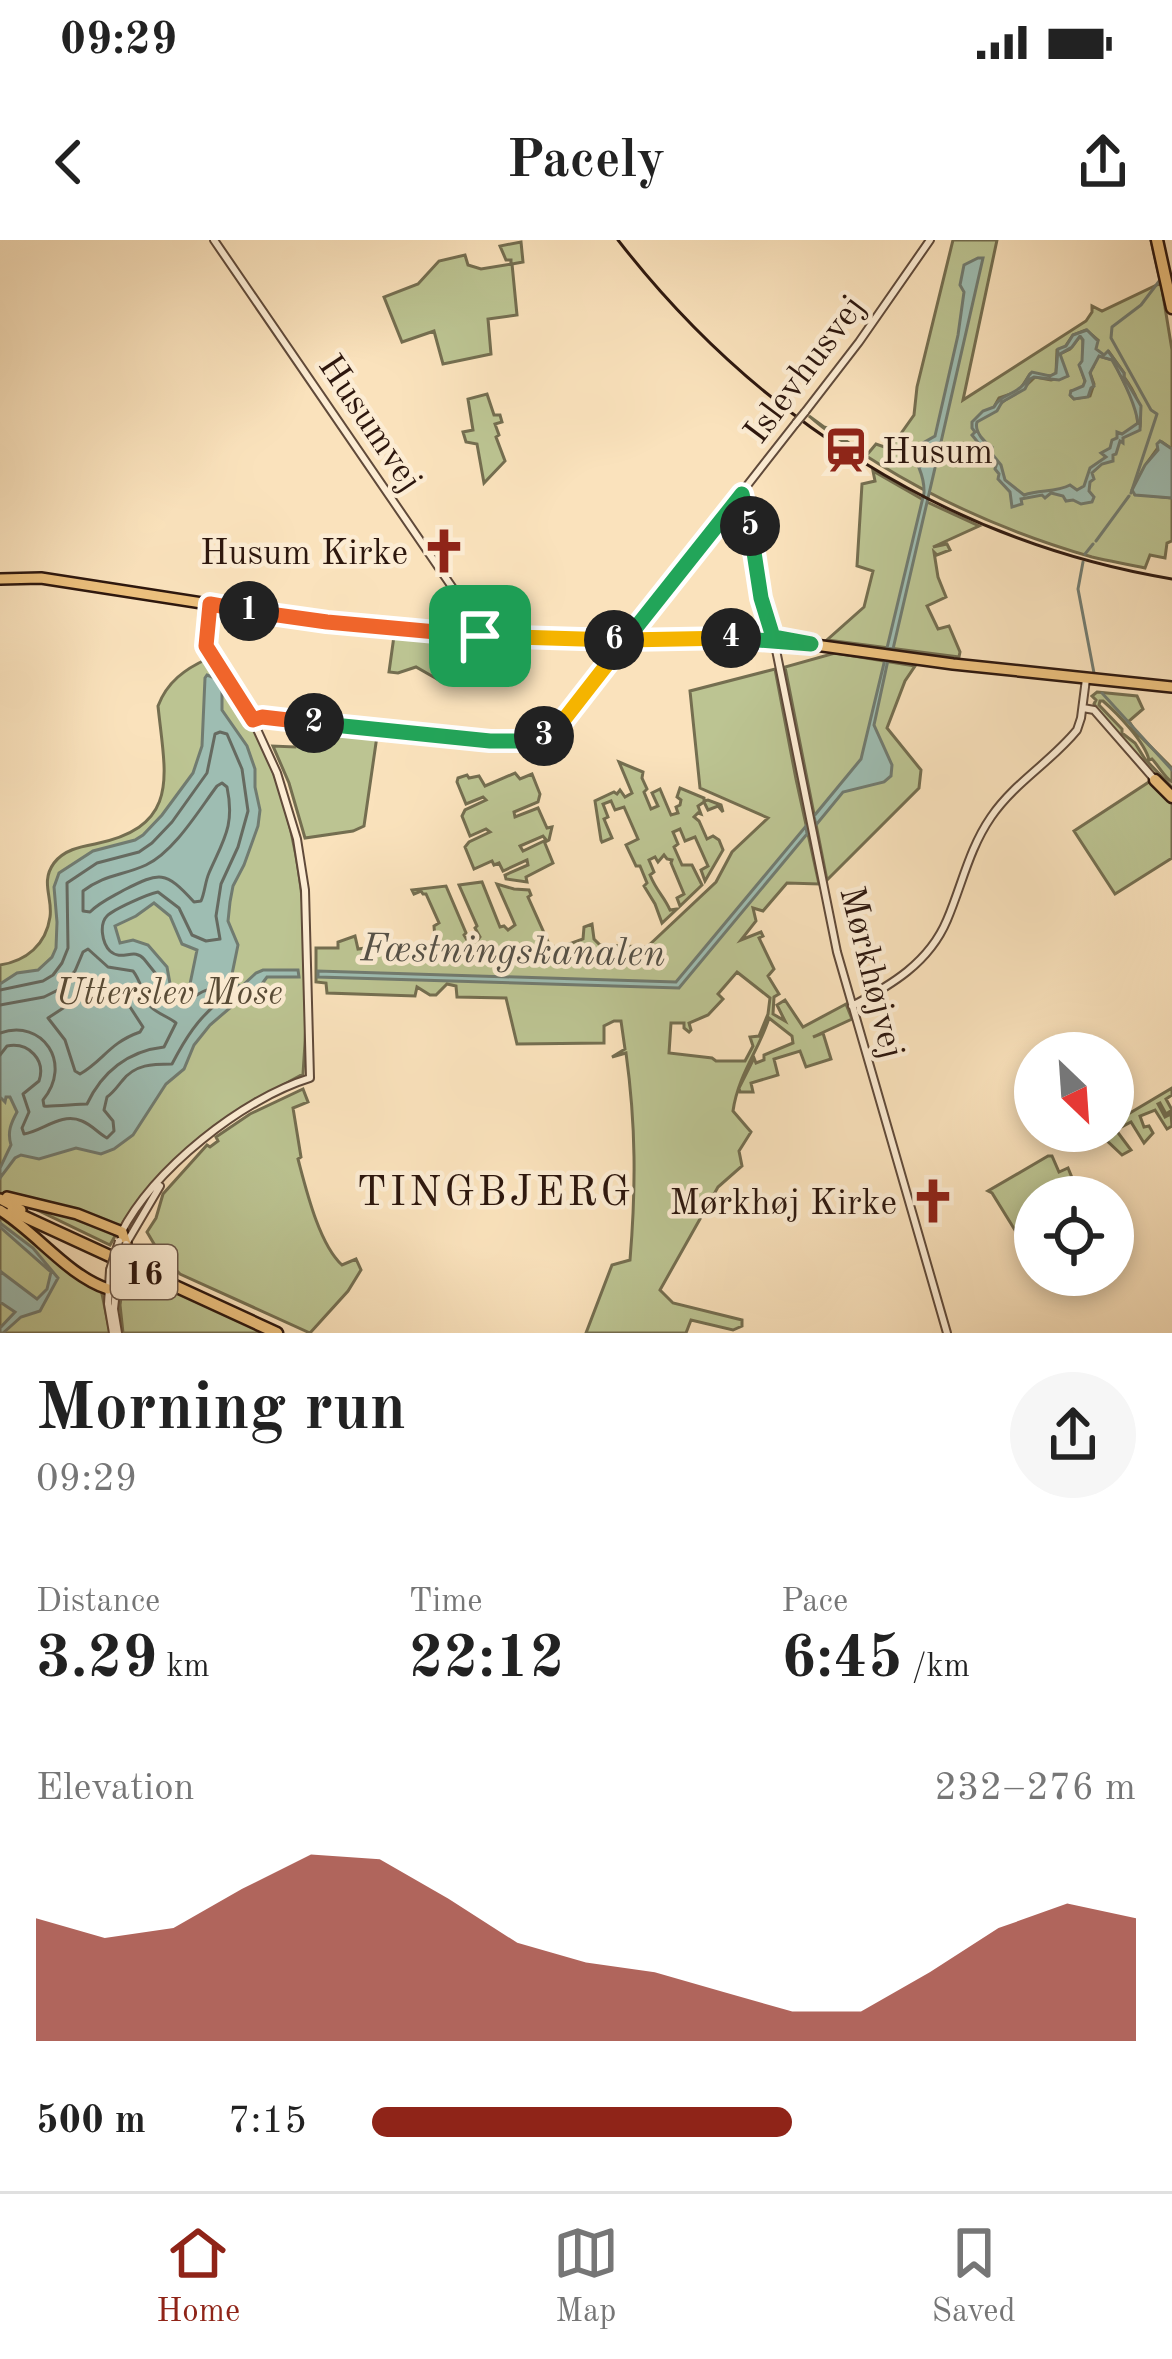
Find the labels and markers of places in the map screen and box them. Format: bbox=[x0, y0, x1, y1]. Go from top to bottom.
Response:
station icon: Husum bbox=[821, 425, 871, 475]
place label: Husum bbox=[882, 436, 993, 472]
pin: 5 bbox=[720, 496, 780, 556]
church icon: Husum Kirke bbox=[419, 526, 469, 576]
place label: Husum Kirke bbox=[200, 537, 408, 573]
pin: 1 bbox=[219, 581, 279, 641]
pin bbox=[429, 585, 531, 687]
pin: 4 bbox=[701, 608, 761, 668]
pin: 6 bbox=[584, 610, 644, 670]
pin: 2 bbox=[284, 693, 344, 753]
pin: 3 bbox=[514, 706, 574, 766]
church icon: Mørkhøj Kirke bbox=[908, 1176, 958, 1226]
place label: Mørkhøj Kirke bbox=[669, 1187, 897, 1223]

